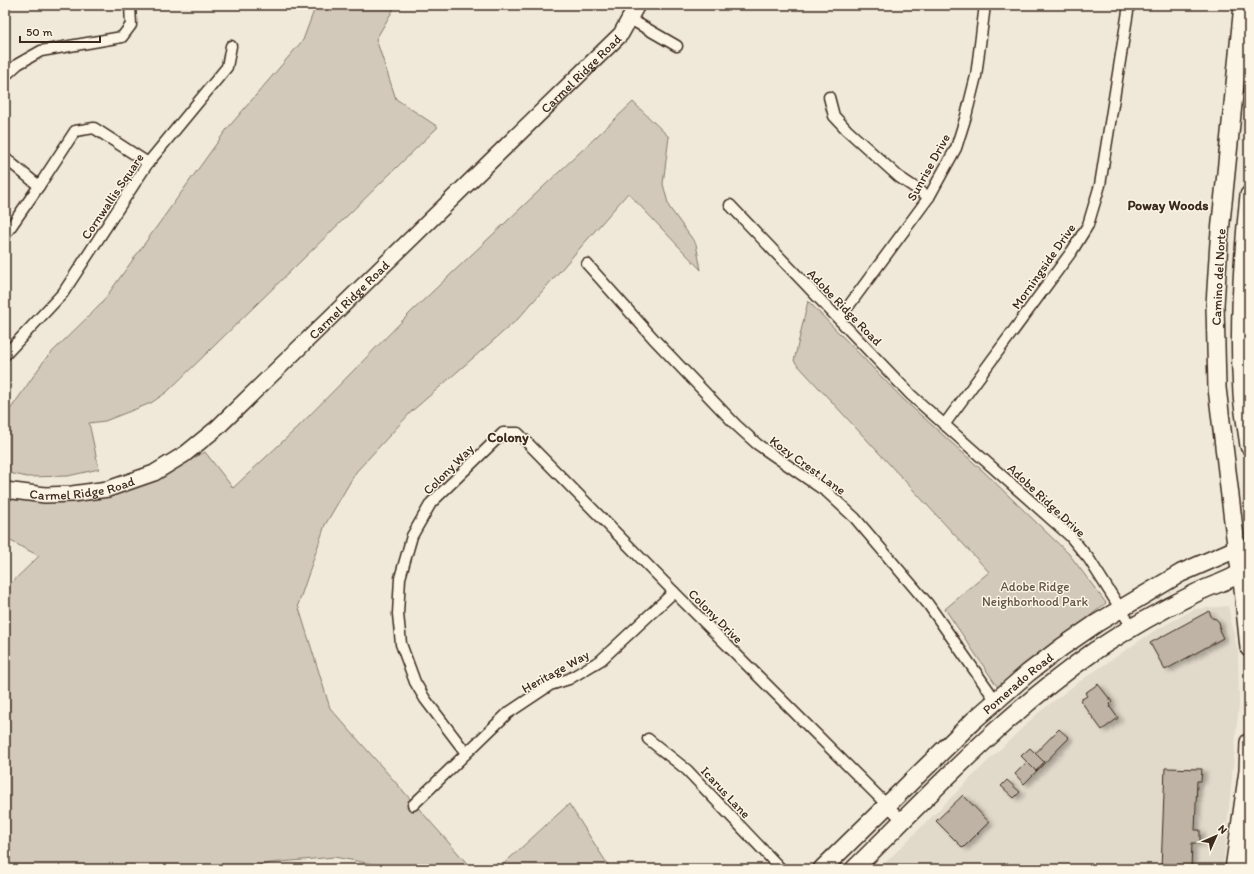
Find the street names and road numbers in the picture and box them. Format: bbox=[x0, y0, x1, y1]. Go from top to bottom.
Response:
street label: Carmel Ridge Road bbox=[538, 31, 624, 116]
street label: Sunrise Drive bbox=[904, 131, 953, 203]
street label: Cornwallis Square bbox=[78, 150, 147, 242]
street label: Morningside Drive bbox=[1008, 221, 1079, 312]
street label: Camino del Norte bbox=[1208, 228, 1229, 326]
street label: Carmel Ridge Road bbox=[306, 257, 392, 342]
street label: Adobe Ridge Road bbox=[804, 266, 885, 349]
street label: Kozy Crest Lane bbox=[767, 433, 849, 498]
street label: Colony Way bbox=[420, 441, 477, 498]
street label: Adobe Ridge Drive bbox=[1005, 461, 1089, 540]
street label: Carmel Ridge Road bbox=[29, 473, 137, 503]
street label: Colony Drive bbox=[685, 586, 746, 647]
street label: Heritage Way bbox=[519, 647, 592, 696]
street label: Pomerado Road bbox=[980, 650, 1056, 717]
street label: Icarus Lane bbox=[698, 763, 753, 821]

